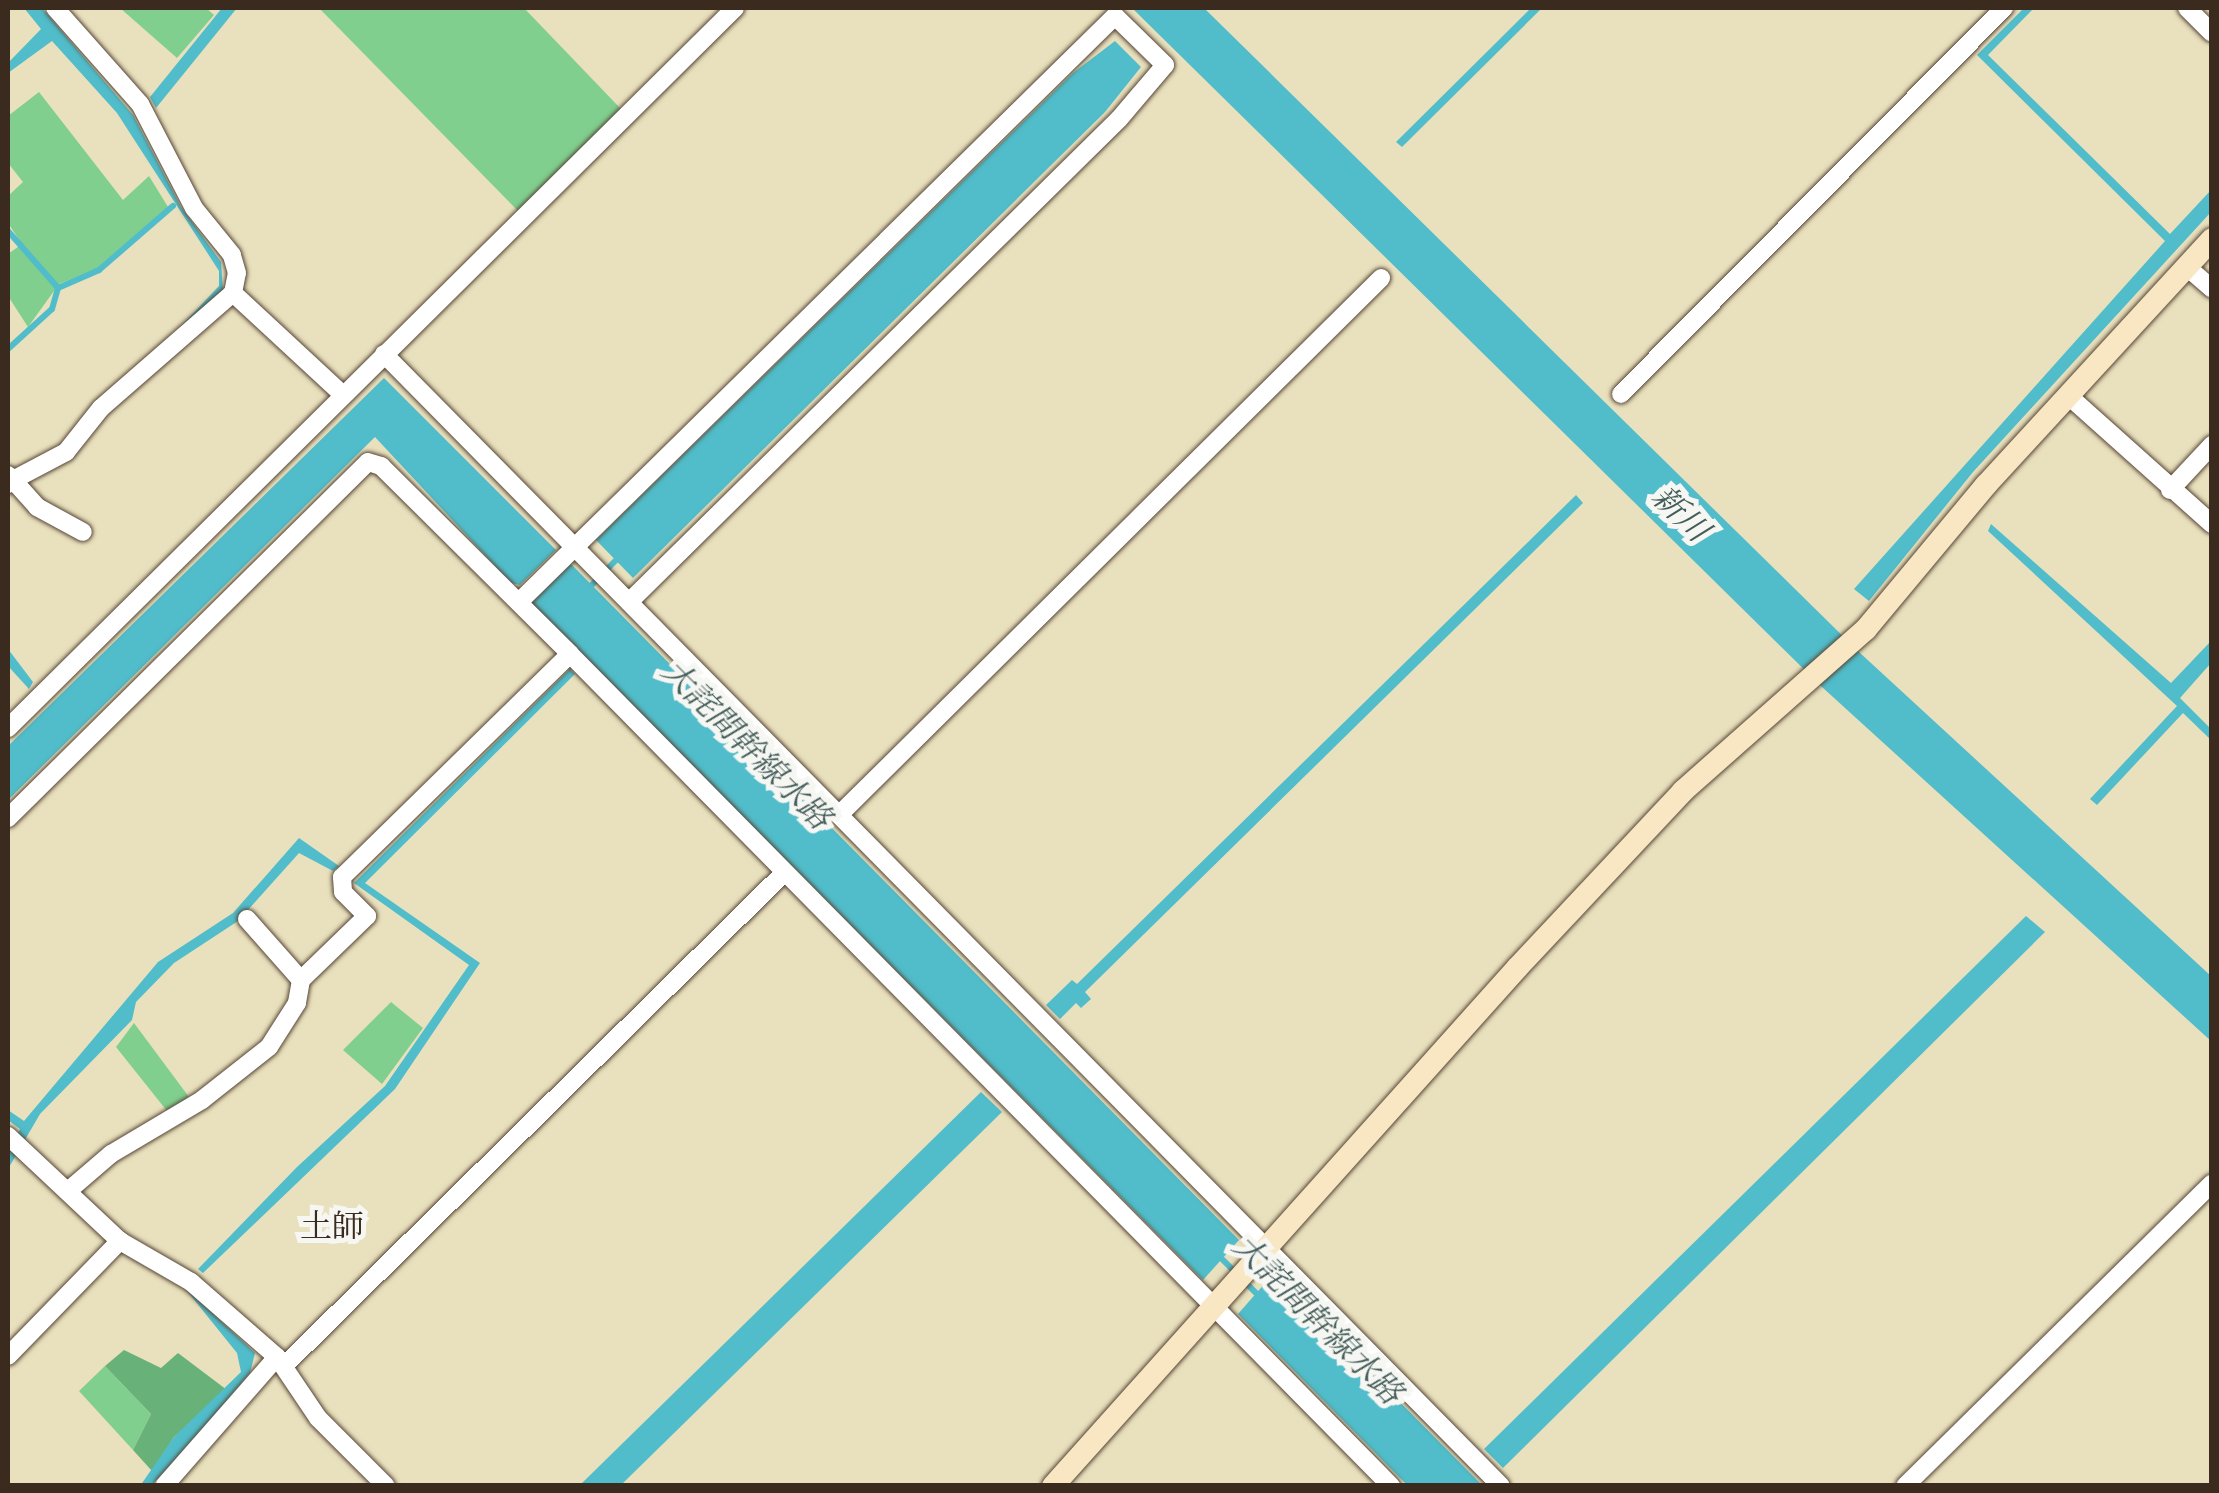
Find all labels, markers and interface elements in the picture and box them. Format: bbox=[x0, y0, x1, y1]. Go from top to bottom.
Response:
water label: 新川 bbox=[1644, 478, 1716, 550]
water label: 大詫間幹線水路 bbox=[653, 652, 839, 838]
district label: 土師 bbox=[300, 1208, 364, 1246]
water label: 大詫間幹線水路 bbox=[1224, 1227, 1410, 1413]

